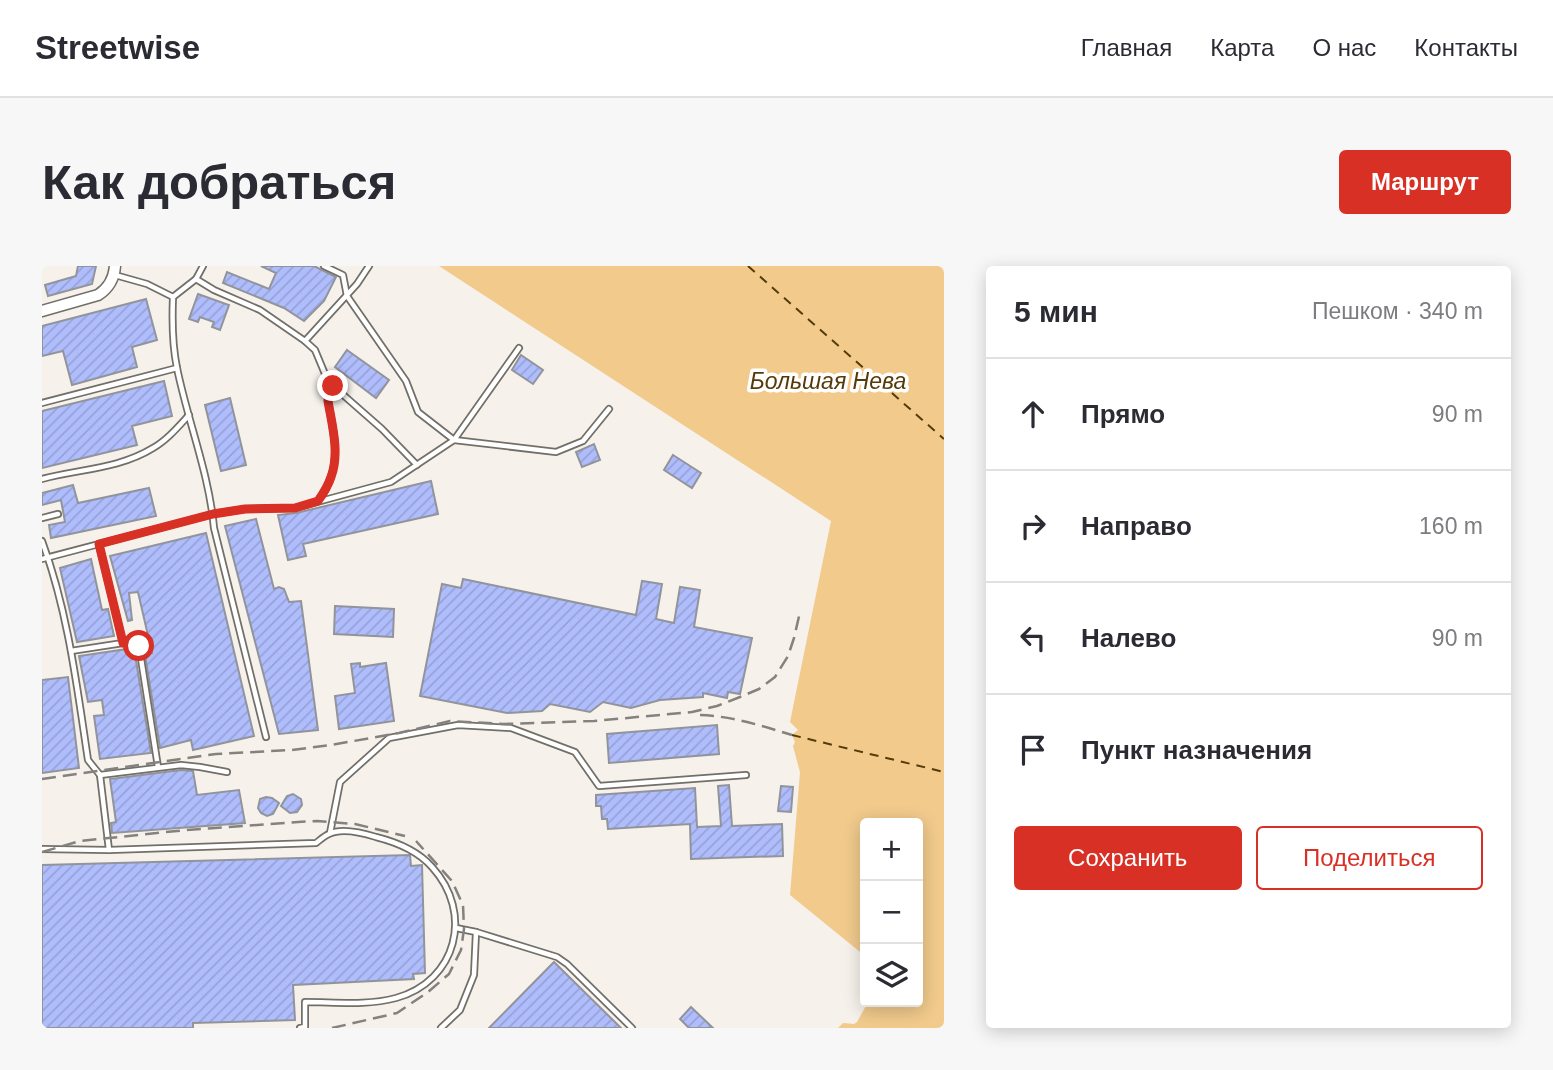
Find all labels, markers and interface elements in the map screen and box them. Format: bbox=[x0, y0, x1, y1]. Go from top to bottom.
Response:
text: Streetwise bbox=[35, 29, 200, 66]
text: Главная bbox=[1081, 34, 1172, 61]
text: Карта bbox=[1210, 34, 1274, 61]
text: О нас bbox=[1312, 34, 1376, 61]
text: Контакты bbox=[1414, 34, 1518, 61]
button: Маршрут bbox=[1339, 150, 1511, 214]
text: Как добраться bbox=[42, 155, 396, 209]
text: 5 мин bbox=[1014, 295, 1098, 328]
text: Пешком · 340 m bbox=[1312, 298, 1483, 324]
water label: Большая Нева bbox=[750, 368, 906, 394]
route end bbox=[317, 370, 348, 401]
icon: ahead bbox=[1014, 395, 1052, 433]
text: Прямо bbox=[1081, 399, 1165, 429]
text: 90 m bbox=[1432, 401, 1483, 427]
icon: right bbox=[1014, 507, 1052, 545]
text: Направо bbox=[1081, 511, 1192, 541]
text: 160 m bbox=[1419, 513, 1483, 539]
icon: left bbox=[1014, 619, 1052, 657]
text: Налево bbox=[1081, 623, 1176, 653]
text: 90 m bbox=[1432, 625, 1483, 651]
route start bbox=[123, 630, 154, 661]
icon: arrive bbox=[1014, 731, 1052, 769]
text: Пункт назначения bbox=[1081, 735, 1312, 765]
map controls bbox=[860, 818, 923, 1007]
button: + bbox=[860, 818, 923, 881]
button: Сохранить bbox=[1014, 826, 1242, 890]
button: Поделиться bbox=[1256, 826, 1483, 890]
button: − bbox=[860, 881, 923, 944]
button: layers bbox=[860, 944, 923, 1007]

